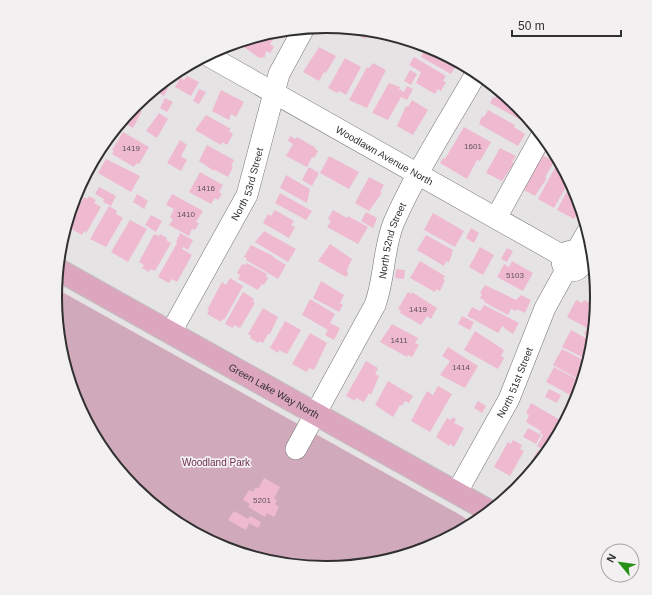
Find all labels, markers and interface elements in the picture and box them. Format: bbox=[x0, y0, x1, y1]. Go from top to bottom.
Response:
scale bar bbox=[512, 12, 621, 38]
text: 50 m bbox=[518, 19, 545, 33]
street label: Woodlawn Avenue North bbox=[334, 124, 435, 188]
house number: 1601 bbox=[464, 142, 482, 151]
house number: 1419 bbox=[122, 144, 140, 153]
street label: North 53rd Street bbox=[229, 146, 265, 222]
house number: 1416 bbox=[197, 184, 215, 193]
street label: North 52nd Street bbox=[377, 201, 408, 280]
house number: 1410 bbox=[177, 210, 195, 219]
house number: 5103 bbox=[506, 271, 524, 280]
house number: 1419 bbox=[409, 305, 427, 314]
house number: 1411 bbox=[390, 336, 408, 345]
street label: North 51st Street bbox=[495, 346, 535, 420]
street label: Green Lake Way North bbox=[227, 361, 321, 421]
house number: 1414 bbox=[452, 363, 470, 372]
park label: Woodland Park bbox=[182, 457, 251, 468]
house number: 5201 bbox=[253, 496, 271, 505]
north arrow bbox=[600, 543, 640, 583]
text: N bbox=[604, 552, 618, 565]

